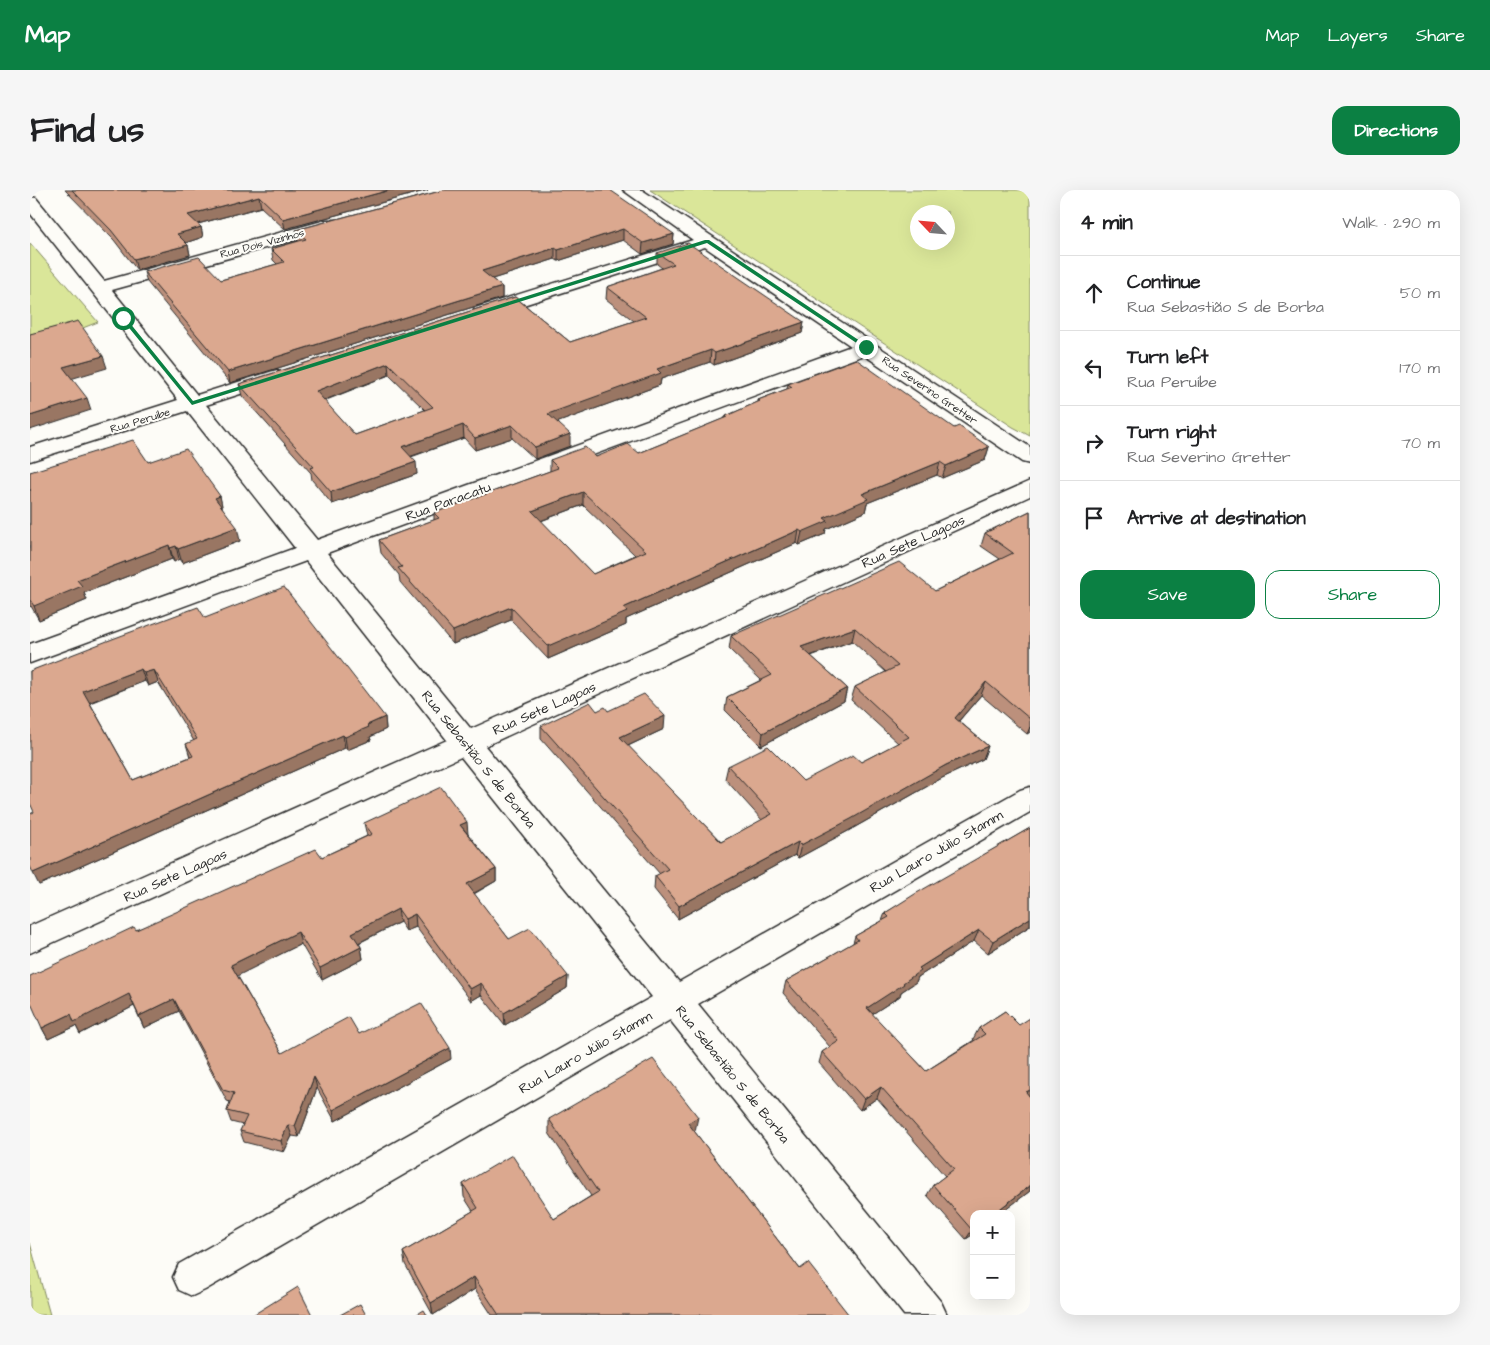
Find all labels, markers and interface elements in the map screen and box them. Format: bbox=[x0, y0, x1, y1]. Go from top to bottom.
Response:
text: Map bbox=[25, 18, 70, 52]
text: Map bbox=[1265, 23, 1299, 48]
text: Layers bbox=[1327, 23, 1388, 48]
text: Share bbox=[1416, 23, 1465, 48]
text: Find us bbox=[30, 106, 144, 155]
button: Directions bbox=[1332, 106, 1460, 155]
north arrow bbox=[910, 205, 955, 250]
text: 4 min bbox=[1080, 208, 1133, 237]
text: Walk · 290 m bbox=[1342, 212, 1440, 234]
street label: Rua Dois Vizinhos bbox=[218, 225, 306, 262]
text: Continue bbox=[1127, 269, 1201, 296]
icon: ahead bbox=[1080, 279, 1108, 307]
text: 50 m bbox=[1400, 282, 1440, 304]
text: Rua Sebastião S de Borba bbox=[1127, 296, 1324, 318]
route start bbox=[112, 307, 135, 330]
route end bbox=[855, 336, 878, 359]
text: Turn left bbox=[1127, 344, 1208, 371]
street label: Rua Severino Gretter bbox=[879, 353, 981, 428]
icon: left bbox=[1080, 354, 1108, 382]
text: 170 m bbox=[1399, 357, 1440, 379]
text: Rua Peruíbe bbox=[1127, 371, 1217, 393]
street label: Rua Peruíbe bbox=[108, 404, 172, 437]
text: Turn right bbox=[1127, 419, 1216, 446]
icon: right bbox=[1080, 429, 1108, 457]
text: 70 m bbox=[1401, 432, 1440, 454]
text: Rua Severino Gretter bbox=[1127, 446, 1291, 468]
street label: Rua Paracatu bbox=[403, 477, 494, 527]
icon: arrive bbox=[1080, 504, 1108, 532]
text: Arrive at destination bbox=[1127, 505, 1306, 532]
street label: Rua Sete Lagoas bbox=[859, 510, 968, 574]
button: Save bbox=[1080, 570, 1255, 619]
button: Share bbox=[1265, 570, 1440, 619]
street label: Rua Sete Lagoas bbox=[490, 677, 599, 741]
street label: Rua Sebastião S de Borba bbox=[416, 686, 540, 833]
street label: Rua Lauro Júlio Stamm bbox=[866, 805, 1007, 898]
street label: Rua Sete Lagoas bbox=[121, 844, 230, 908]
street label: Rua Sebastião S de Borba bbox=[670, 1001, 794, 1148]
street label: Rua Lauro Júlio Stamm bbox=[515, 1006, 656, 1099]
map controls bbox=[970, 1210, 1015, 1300]
button: + bbox=[970, 1210, 1015, 1255]
button: − bbox=[970, 1255, 1015, 1300]

